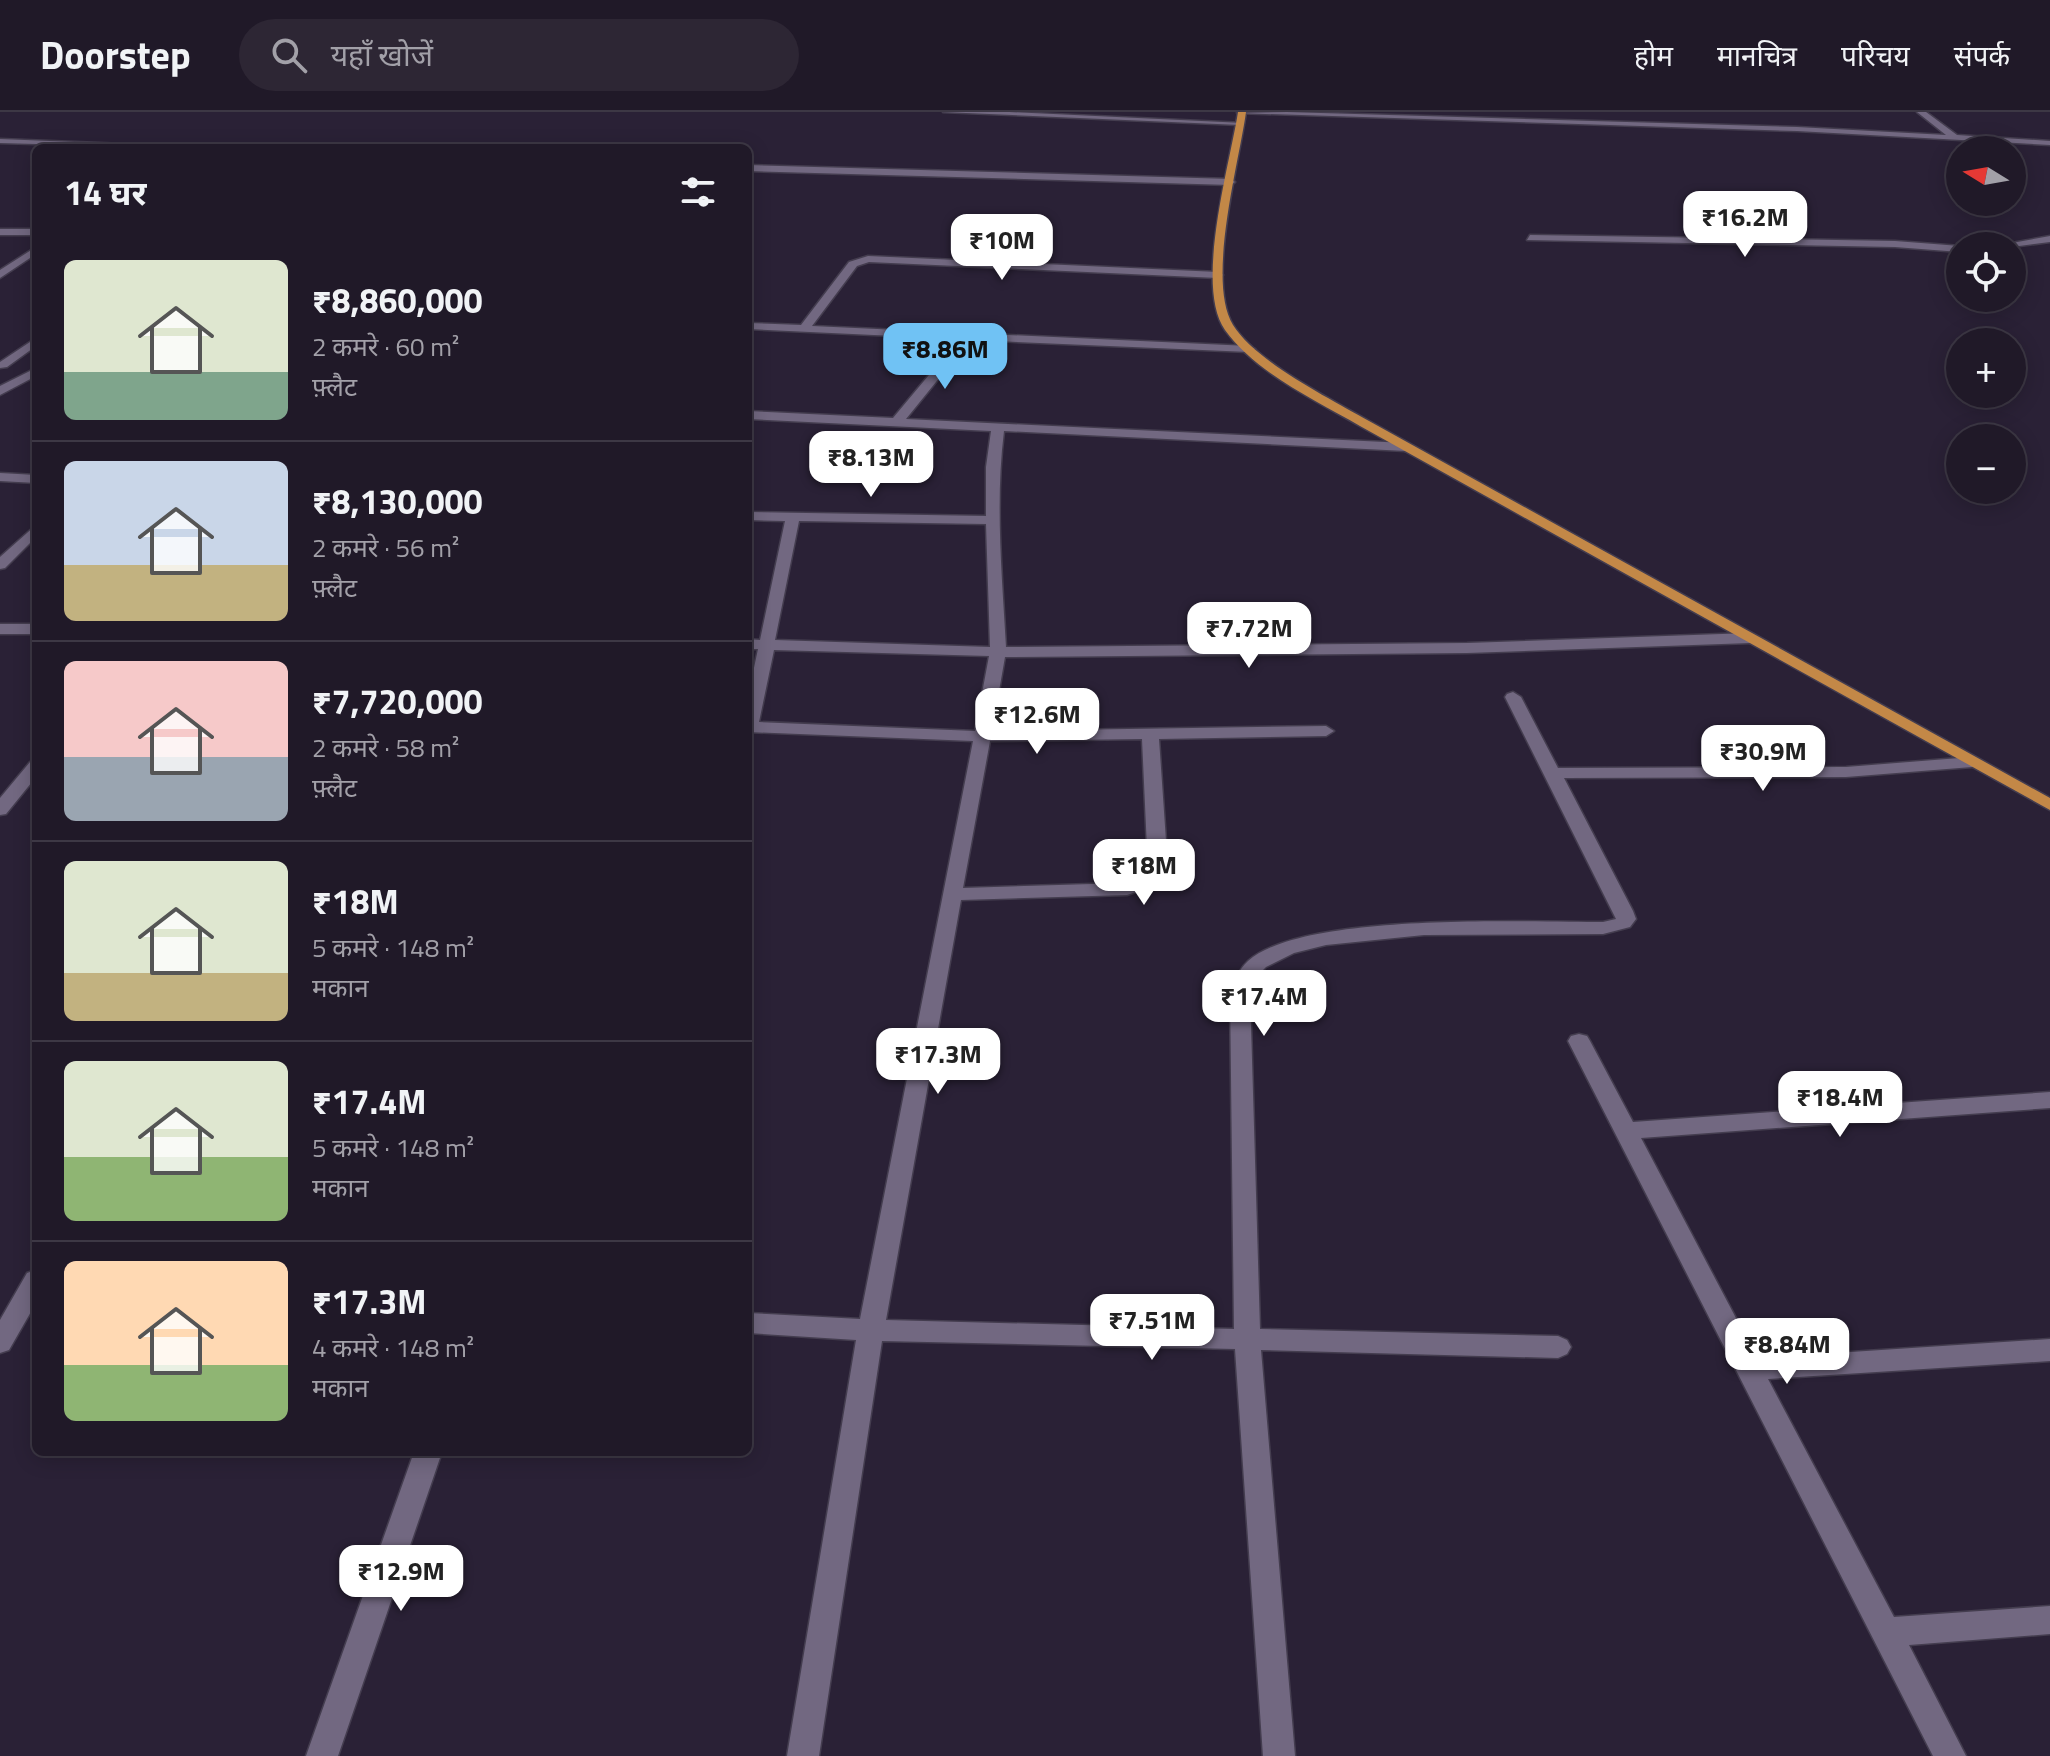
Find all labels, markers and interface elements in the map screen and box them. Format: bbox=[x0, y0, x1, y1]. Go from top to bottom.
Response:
search box bbox=[239, 19, 799, 91]
text: Doorstep bbox=[40, 26, 191, 84]
text: यहाँ खोजें bbox=[331, 32, 433, 78]
icon: search bbox=[267, 33, 311, 77]
text: होम bbox=[1634, 34, 1673, 77]
text: मानचित्र bbox=[1717, 34, 1797, 77]
text: परिचय bbox=[1841, 34, 1910, 77]
text: संपर्क bbox=[1954, 34, 2010, 77]
north arrow bbox=[1946, 136, 2026, 216]
map controls bbox=[1946, 136, 2026, 504]
text: 14 घर bbox=[64, 166, 147, 218]
icon: filters bbox=[676, 170, 720, 214]
pin: ₹16.2M bbox=[1680, 191, 1810, 259]
text: ₹16.2M bbox=[1701, 197, 1789, 236]
pin: ₹10M bbox=[955, 214, 1049, 282]
text: ₹10M bbox=[969, 220, 1035, 259]
button: locate bbox=[1946, 232, 2026, 312]
text: ₹8,860,000 bbox=[312, 274, 483, 326]
icon: home bbox=[128, 292, 224, 388]
pin: ₹8.86M bbox=[880, 323, 1010, 391]
text: 2 कमरे · 60 m² bbox=[312, 327, 459, 366]
button: + bbox=[1946, 328, 2026, 408]
text: ₹8.86M bbox=[901, 329, 989, 368]
text: फ़्लैट bbox=[312, 367, 357, 406]
button: − bbox=[1946, 424, 2026, 504]
pin: ₹8.13M bbox=[806, 431, 936, 499]
text: ₹8.13M bbox=[827, 437, 915, 476]
text: ₹8,130,000 bbox=[312, 475, 483, 527]
icon: home bbox=[128, 493, 224, 589]
text: 2 कमरे · 56 m² bbox=[312, 528, 459, 567]
text: फ़्लैट bbox=[312, 568, 357, 607]
pin: ₹7.72M bbox=[1184, 602, 1314, 670]
text: ₹7.72M bbox=[1205, 608, 1293, 647]
text: ₹7,720,000 bbox=[312, 675, 483, 727]
pin: ₹12.6M bbox=[972, 688, 1102, 756]
icon: home bbox=[128, 693, 224, 789]
text: ₹12.6M bbox=[993, 694, 1081, 733]
pin: ₹30.9M bbox=[1698, 725, 1828, 793]
text: 2 कमरे · 58 m² bbox=[312, 728, 459, 767]
text: ₹30.9M bbox=[1719, 731, 1807, 770]
text: फ़्लैट bbox=[312, 768, 357, 807]
pin: ₹18M bbox=[1097, 839, 1191, 907]
text: ₹18M bbox=[1111, 845, 1177, 884]
text: ₹18M bbox=[312, 875, 399, 927]
icon: home bbox=[128, 893, 224, 989]
text: 5 कमरे · 148 m² bbox=[312, 928, 474, 967]
text: मकान bbox=[312, 968, 369, 1007]
pin: ₹17.4M bbox=[1199, 970, 1329, 1038]
text: ₹17.4M bbox=[1220, 976, 1308, 1015]
pin: ₹17.3M bbox=[873, 1028, 1003, 1096]
text: ₹17.3M bbox=[894, 1034, 982, 1073]
pin: ₹18.4M bbox=[1775, 1071, 1905, 1139]
text: ₹17.4M bbox=[312, 1075, 426, 1127]
text: ₹18.4M bbox=[1796, 1077, 1884, 1116]
icon: home bbox=[128, 1093, 224, 1189]
text: 5 कमरे · 148 m² bbox=[312, 1128, 474, 1167]
text: मकान bbox=[312, 1168, 369, 1207]
text: ₹17.3M bbox=[312, 1275, 426, 1327]
icon: home bbox=[128, 1293, 224, 1389]
pin: ₹7.51M bbox=[1087, 1294, 1217, 1362]
text: ₹7.51M bbox=[1108, 1300, 1196, 1339]
pin: ₹8.84M bbox=[1722, 1318, 1852, 1386]
text: ₹8.84M bbox=[1743, 1324, 1831, 1363]
text: 4 कमरे · 148 m² bbox=[312, 1328, 474, 1367]
text: मकान bbox=[312, 1368, 369, 1407]
pin: ₹12.9M bbox=[336, 1545, 466, 1613]
text: ₹12.9M bbox=[357, 1551, 445, 1590]

